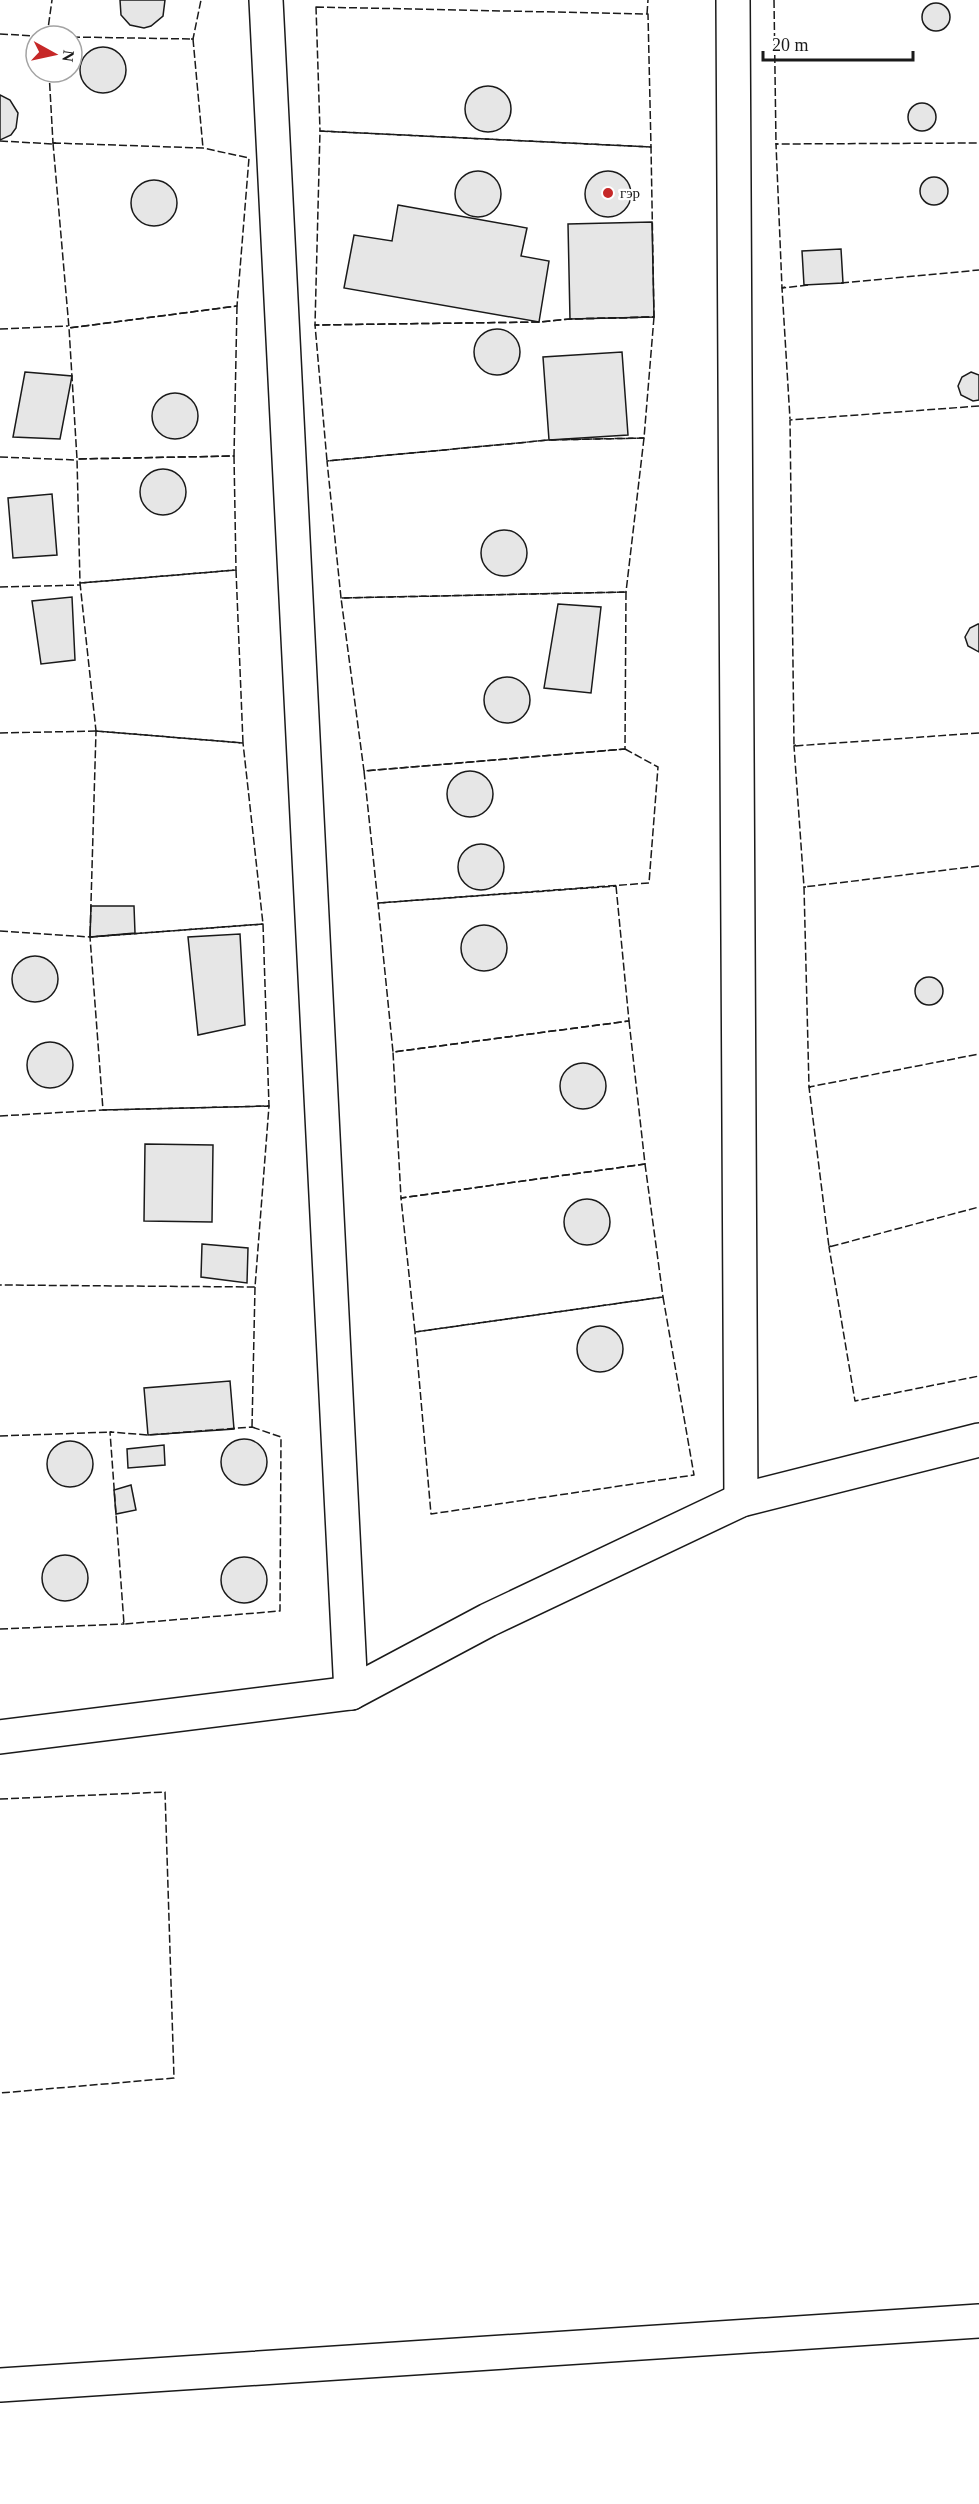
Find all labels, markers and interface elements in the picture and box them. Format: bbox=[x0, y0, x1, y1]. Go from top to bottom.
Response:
north arrow bbox=[24, 24, 84, 84]
scale bar bbox=[763, 24, 913, 62]
text: 20 m bbox=[772, 35, 809, 55]
text: N bbox=[59, 49, 78, 63]
place label: гэр bbox=[620, 185, 640, 201]
marker: гэр bbox=[601, 186, 615, 200]

